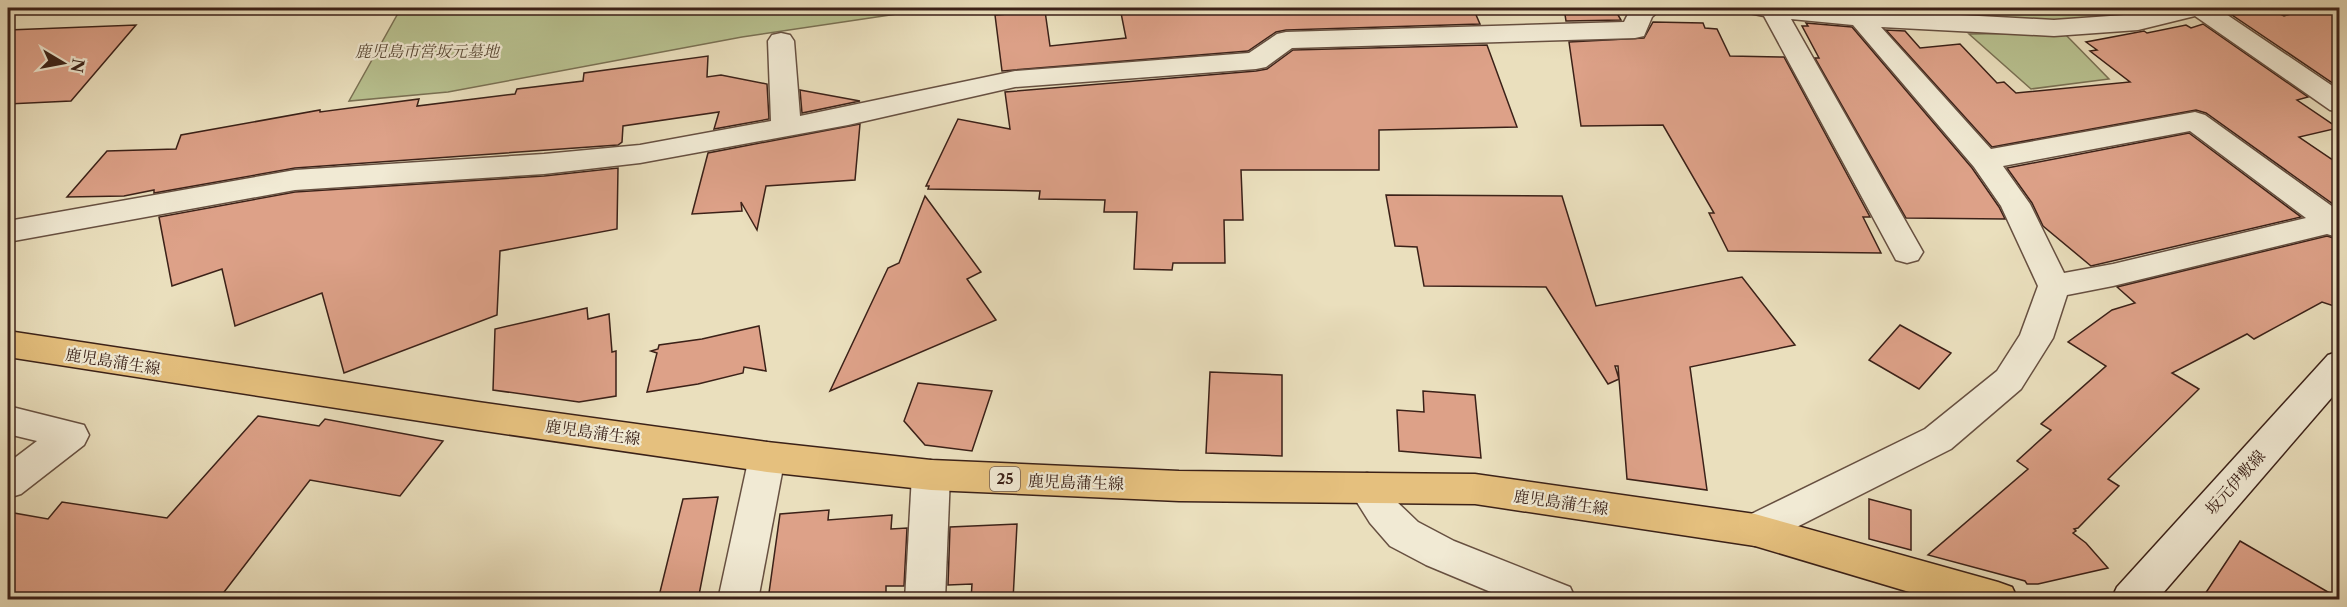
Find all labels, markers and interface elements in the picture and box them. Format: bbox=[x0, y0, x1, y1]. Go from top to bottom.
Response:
north arrow bbox=[33, 33, 93, 93]
park label: 鹿児島市営坂元墓地 bbox=[355, 41, 501, 61]
text: N bbox=[67, 57, 89, 74]
street label: 鹿児島蒲生線 bbox=[64, 344, 162, 378]
street label: 鹿児島蒲生線 bbox=[544, 415, 642, 449]
street label: 坂元伊敷線 bbox=[2201, 446, 2269, 518]
road number: 25 bbox=[990, 467, 1020, 491]
street label: 鹿児島蒲生線 bbox=[1028, 470, 1124, 494]
street label: 鹿児島蒲生線 bbox=[1512, 485, 1610, 519]

